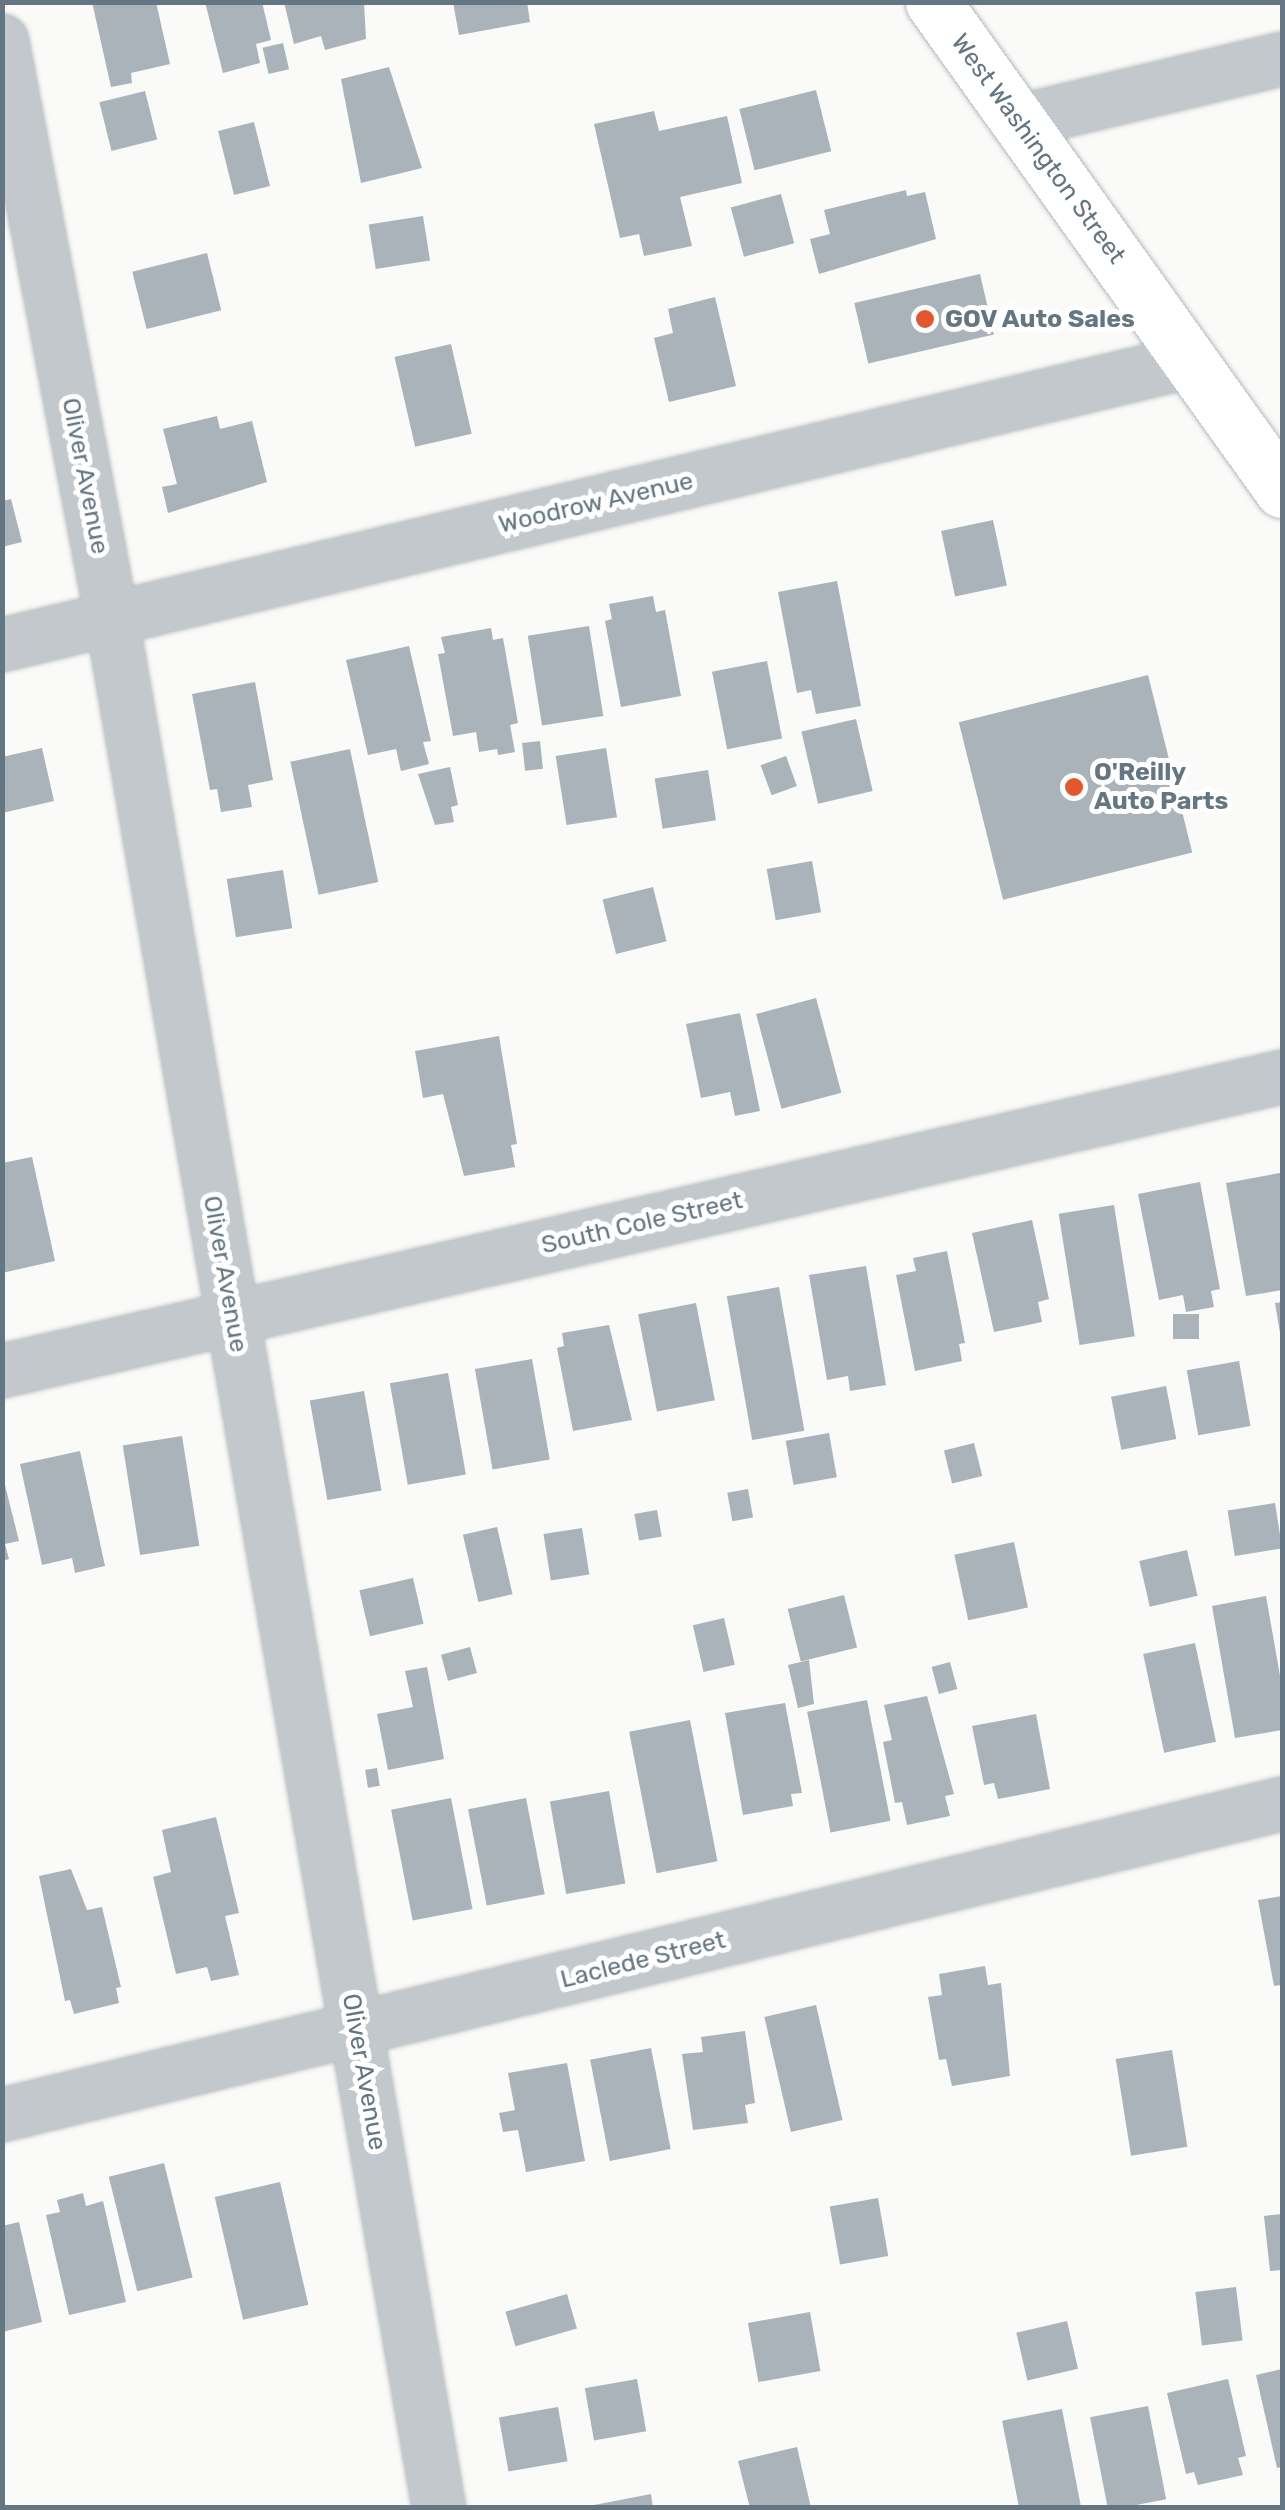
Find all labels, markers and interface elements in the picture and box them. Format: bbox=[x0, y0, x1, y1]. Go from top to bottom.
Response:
street label: West Washington Street bbox=[944, 28, 1132, 270]
place label: GOV Auto Sales bbox=[945, 304, 1136, 334]
marker: GOV Auto Sales bbox=[914, 308, 936, 330]
street label: Oliver Avenue bbox=[55, 395, 115, 557]
street label: Woodrow Avenue bbox=[495, 466, 697, 540]
place label: O'Reilly Auto Parts bbox=[1094, 758, 1228, 817]
marker: O'Reilly Auto Parts bbox=[1063, 776, 1085, 798]
street label: South Cole Street bbox=[538, 1185, 746, 1261]
street label: Oliver Avenue bbox=[196, 1193, 254, 1355]
street label: Laclede Street bbox=[557, 1925, 729, 1995]
street label: Oliver Avenue bbox=[335, 1991, 393, 2153]

